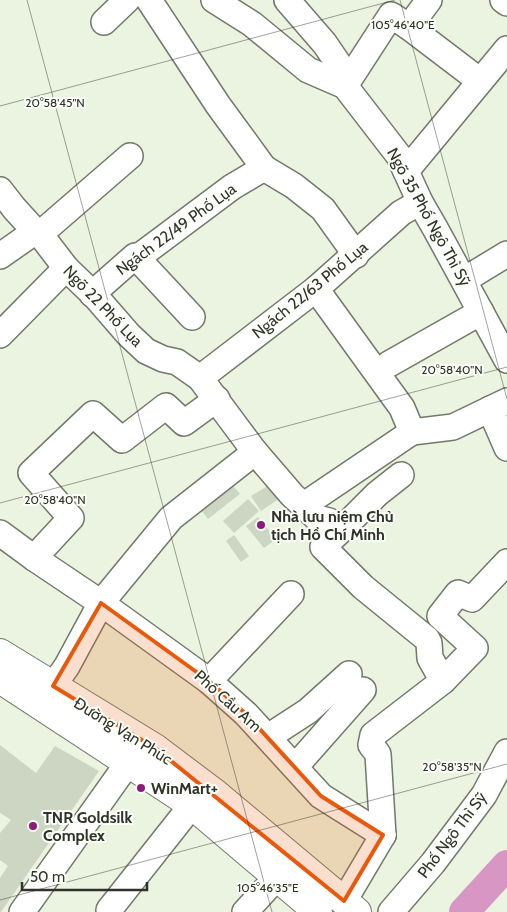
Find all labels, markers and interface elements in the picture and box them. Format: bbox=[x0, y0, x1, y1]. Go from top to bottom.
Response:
text: 105°46'40"E bbox=[371, 17, 435, 32]
text: 20°58'45"N bbox=[25, 95, 85, 110]
street label: Ngõ 35 Phố Ngô Thì Sỹ bbox=[383, 145, 475, 289]
street label: Ngách 22/49 Phố Lụa bbox=[112, 179, 240, 279]
street label: Ngách 22/63 Phố Lụa bbox=[248, 237, 372, 342]
street label: Ngõ 22 Phố Lụa bbox=[59, 261, 147, 351]
text: 20°58'40"N bbox=[421, 362, 483, 377]
text: 20°58'40"N bbox=[24, 492, 86, 507]
place label: Nhà lưu niệm Chủ tịch Hồ Chí Minh bbox=[271, 507, 394, 544]
marker: Nhà lưu niệm Chủ tịch Hồ Chí Minh bbox=[255, 519, 267, 531]
street label: Phố Cầu Am bbox=[191, 666, 265, 736]
street label: Đường Vạn Phúc bbox=[70, 693, 176, 769]
text: 20°58'35"N bbox=[422, 759, 482, 774]
place label: WinMart+ bbox=[151, 779, 218, 798]
marker: WinMart+ bbox=[135, 782, 147, 794]
street label: Phố Ngô Thì Sỹ bbox=[413, 788, 491, 882]
place label: TNR Goldsilk Complex bbox=[43, 808, 133, 845]
marker: TNR Goldsilk Complex bbox=[27, 820, 39, 832]
scale bar bbox=[22, 860, 148, 892]
text: 50 m bbox=[30, 868, 65, 886]
text: 105°46'35"E bbox=[237, 880, 299, 895]

